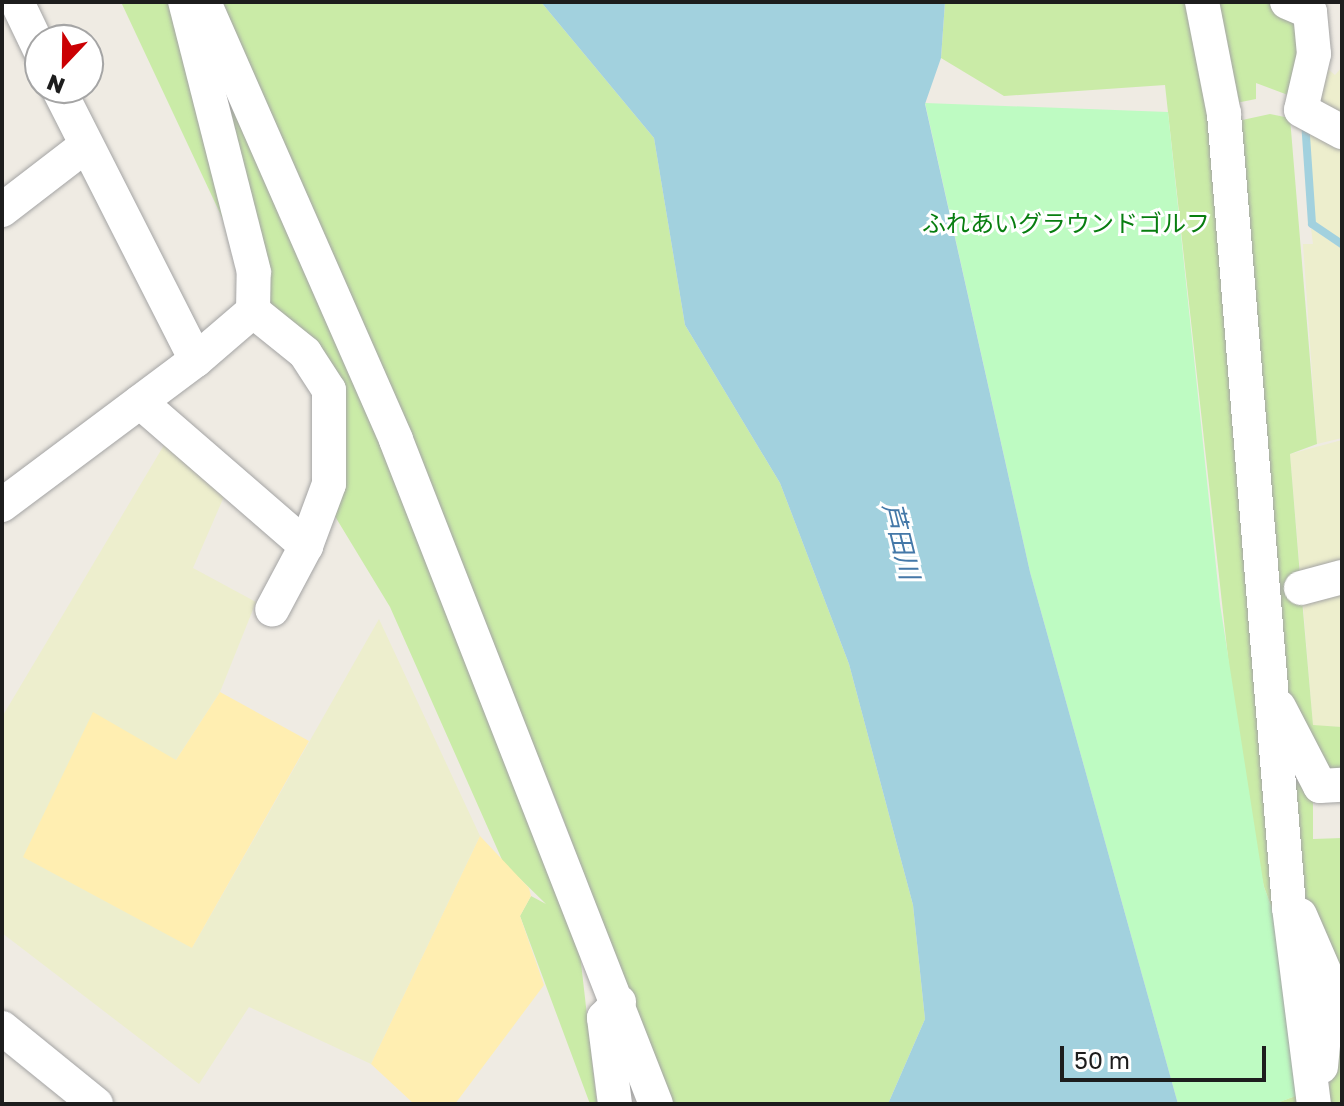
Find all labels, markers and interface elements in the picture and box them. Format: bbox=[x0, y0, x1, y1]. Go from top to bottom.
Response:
north arrow bbox=[24, 24, 104, 104]
text: N bbox=[43, 69, 68, 101]
park label: ふれあいグラウンドゴルフ bbox=[922, 209, 1210, 237]
water label: 芦田川 bbox=[876, 499, 926, 583]
scale bar bbox=[1064, 1030, 1270, 1080]
text: 50 m bbox=[1074, 1045, 1130, 1074]

